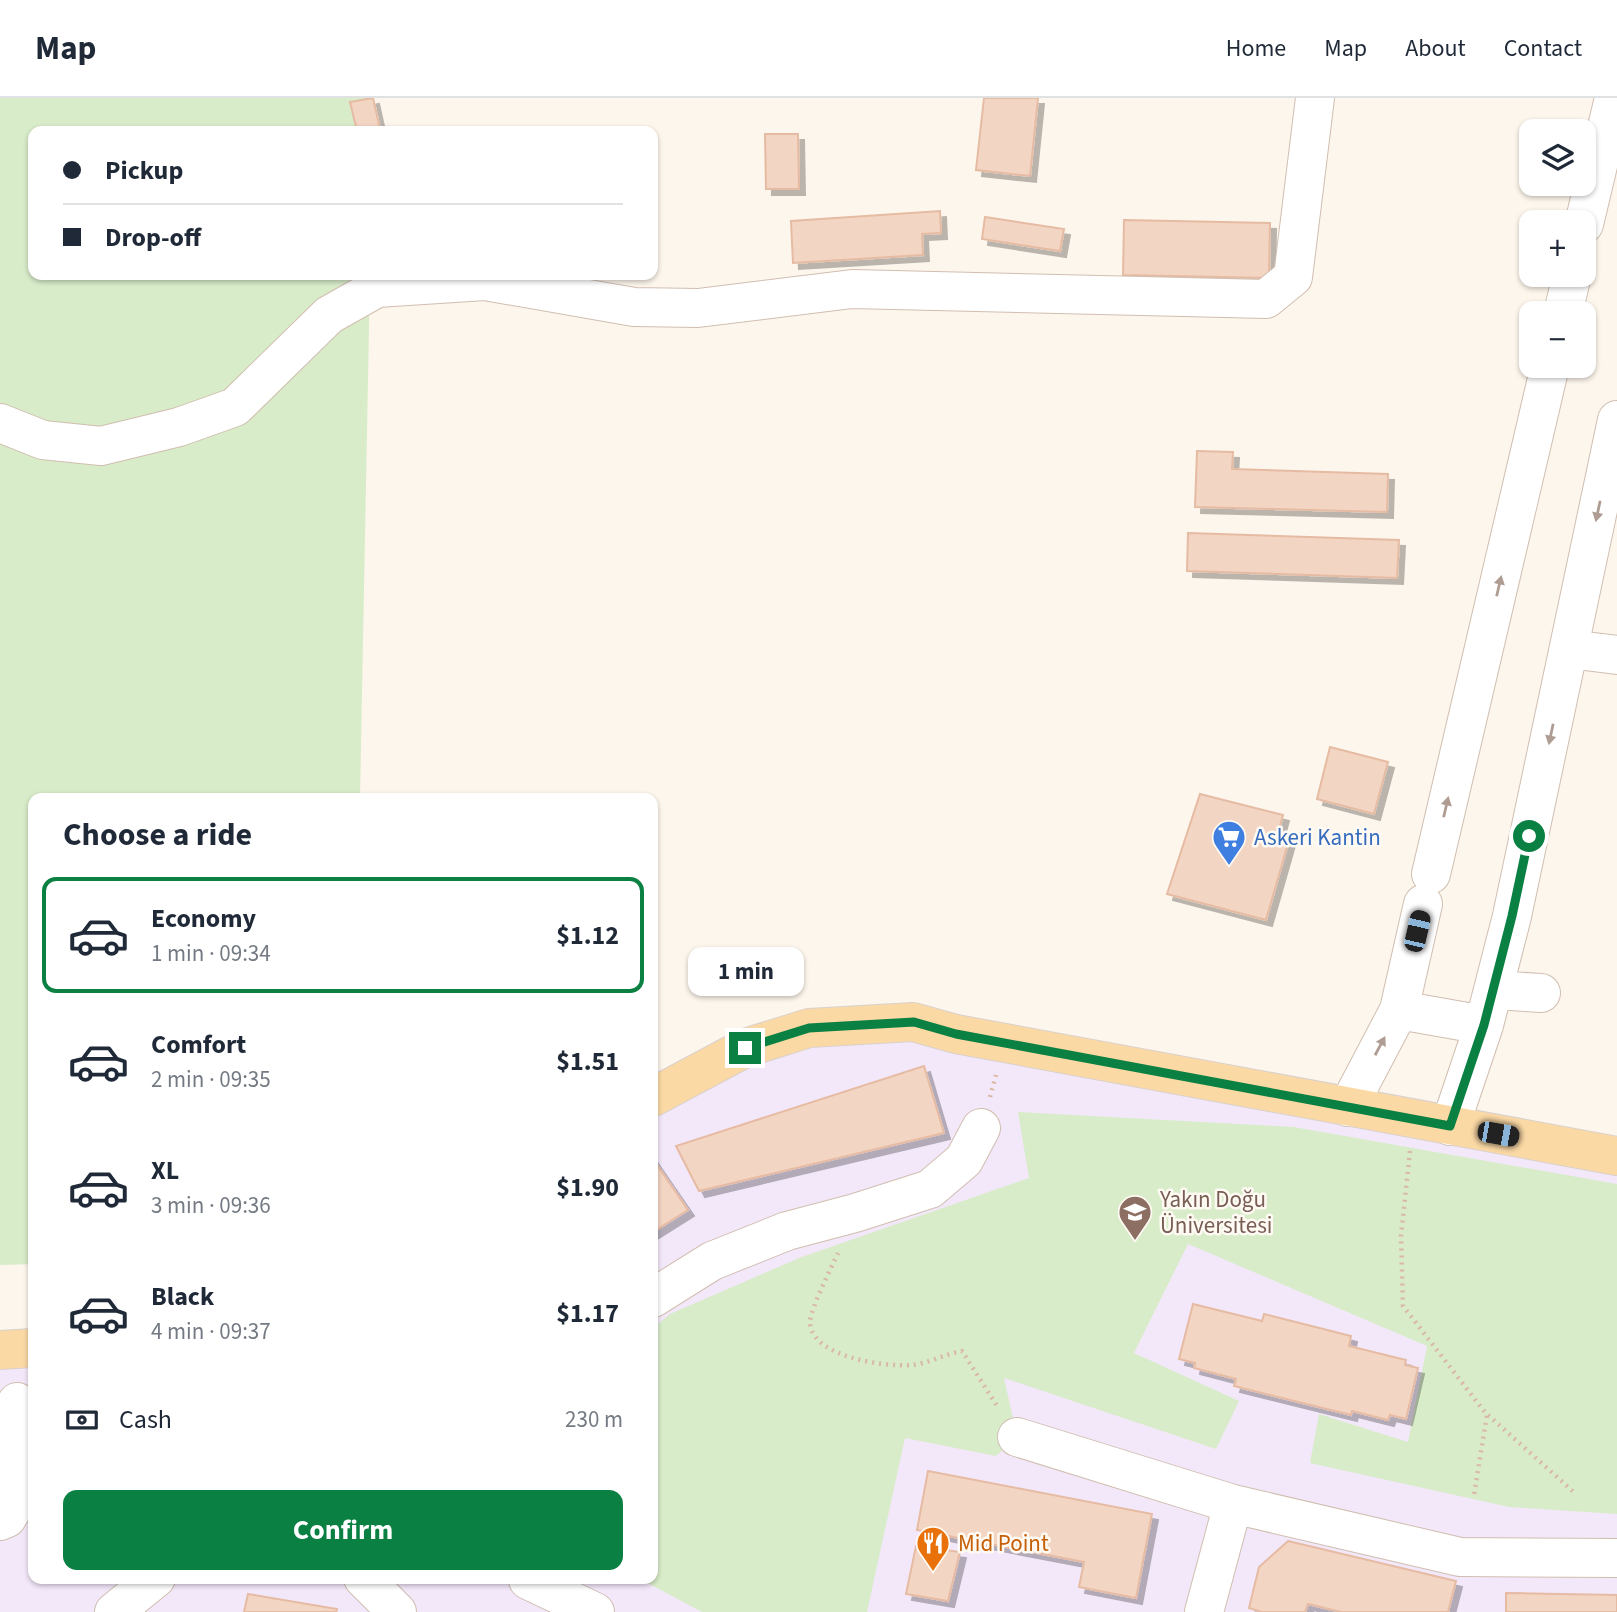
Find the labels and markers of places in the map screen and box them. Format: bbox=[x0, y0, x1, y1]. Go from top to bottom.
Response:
supermarket icon: Askeri Kantin bbox=[1210, 818, 1248, 867]
place label: Askeri Kantin bbox=[1254, 821, 1381, 854]
place label: Yakın Doğu Üniversitesi bbox=[1159, 1183, 1273, 1242]
school or university icon: Yakın Doğu Üniversitesi bbox=[1116, 1193, 1154, 1242]
restaurant icon: Mid Point bbox=[914, 1524, 952, 1573]
place label: Mid Point bbox=[958, 1527, 1049, 1560]

